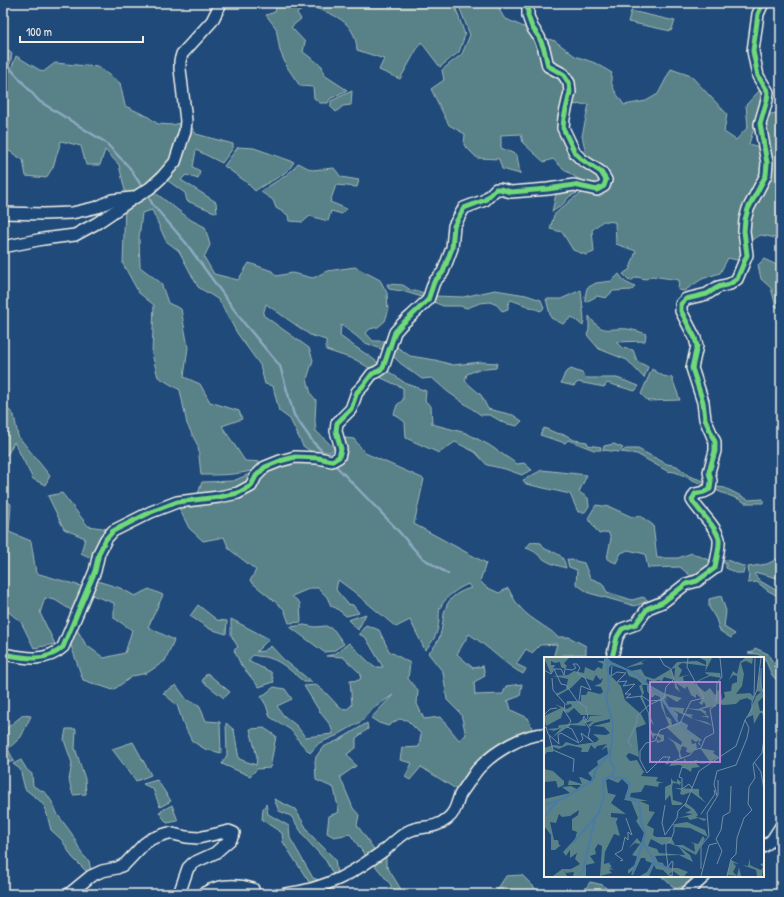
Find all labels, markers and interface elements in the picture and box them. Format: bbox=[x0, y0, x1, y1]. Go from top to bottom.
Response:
scale bar bbox=[20, 18, 143, 44]
text: 100 m bbox=[26, 23, 52, 40]
inset map bbox=[544, 657, 764, 877]

